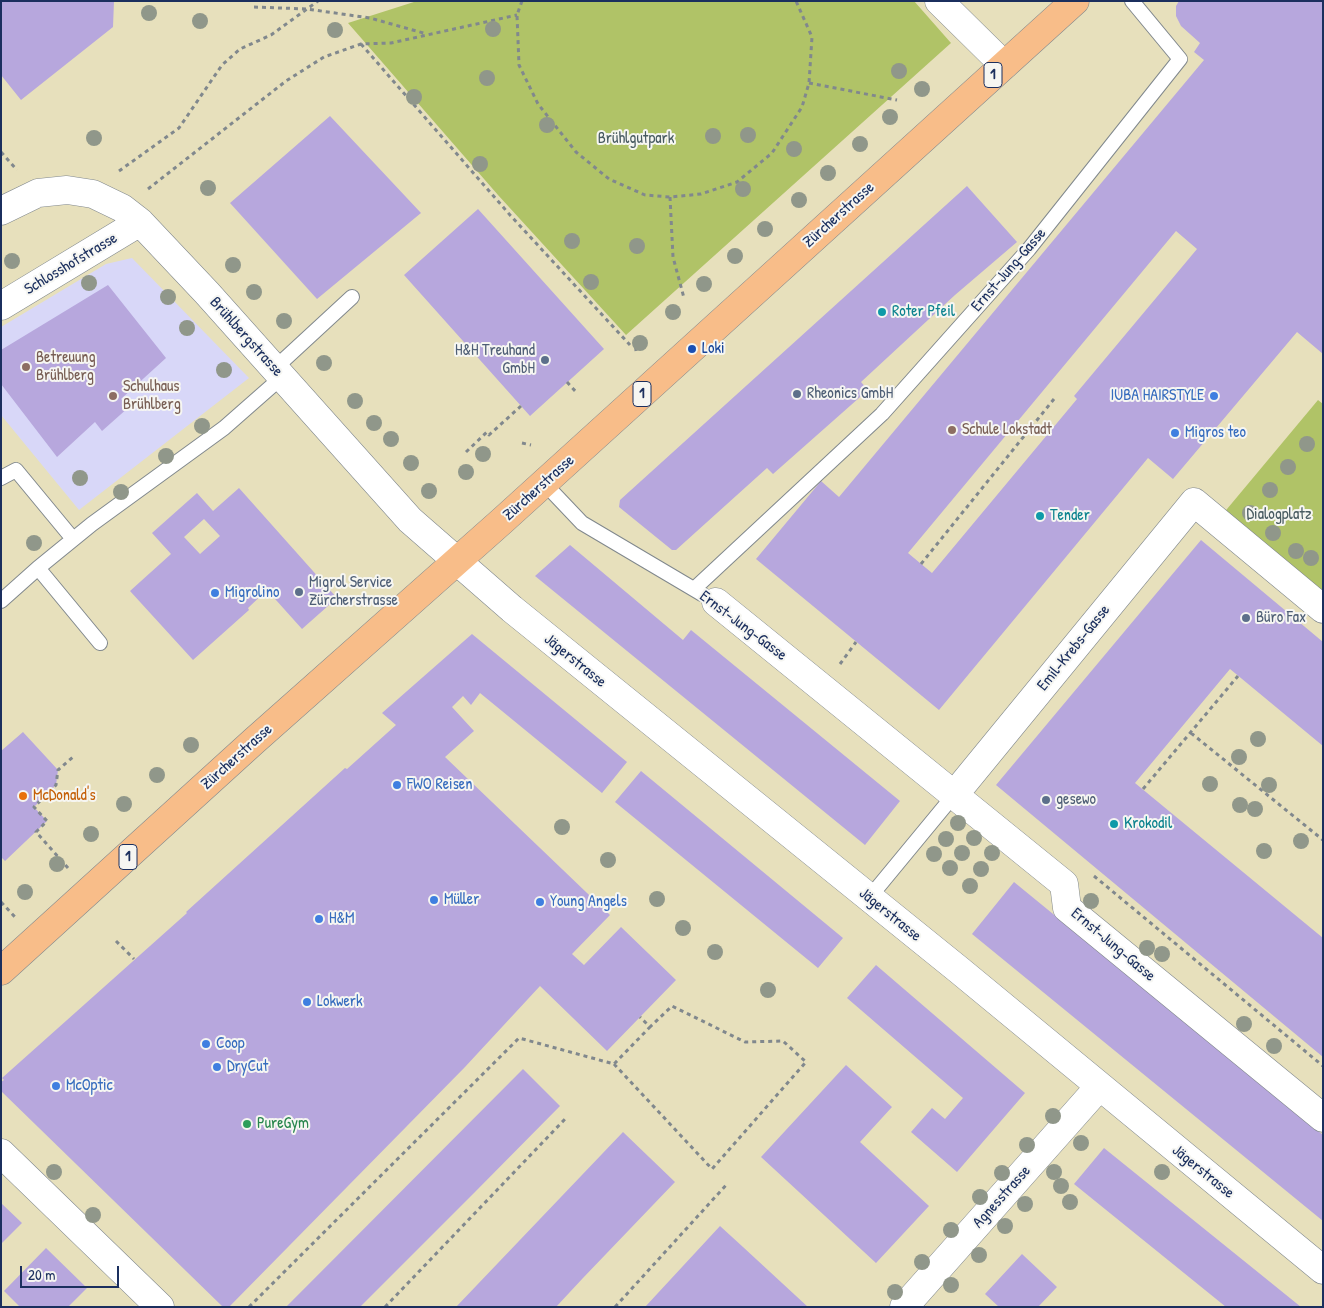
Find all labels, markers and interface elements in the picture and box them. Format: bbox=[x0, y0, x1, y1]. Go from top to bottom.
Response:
road number: 1 bbox=[984, 62, 1002, 88]
park label: Brühlgutpark bbox=[598, 129, 674, 149]
street label: Zürcherstrasse bbox=[800, 178, 878, 252]
street label: Ernst-Jung-Gasse bbox=[968, 224, 1050, 316]
street label: Schlosshofstrasse bbox=[21, 229, 121, 299]
street label: Brühlbergstrasse bbox=[205, 293, 287, 381]
place label: Roter Pfeil bbox=[892, 302, 955, 322]
marker: Roter Pfeil bbox=[876, 306, 888, 318]
place label: Loki bbox=[702, 339, 725, 359]
place label: H&H Treuhand GmbH bbox=[455, 341, 535, 379]
marker: Loki bbox=[686, 343, 698, 355]
place label: Betreuung Brühlberg bbox=[36, 348, 96, 386]
marker: H&H Treuhand GmbH bbox=[539, 354, 551, 366]
marker: Betreuung Brühlberg bbox=[20, 361, 32, 373]
place label: Schulhaus Brühlberg bbox=[123, 377, 181, 415]
road number: 1 bbox=[633, 382, 651, 406]
place label: Rheonics GmbH bbox=[807, 384, 893, 404]
place label: IUBA HAIRSTYLE bbox=[1111, 386, 1204, 406]
marker: Rheonics GmbH bbox=[791, 388, 803, 400]
marker: Schulhaus Brühlberg bbox=[107, 390, 119, 402]
marker: IUBA HAIRSTYLE bbox=[1208, 390, 1220, 402]
place label: Schule Lokstadt bbox=[962, 420, 1052, 440]
place label: Migros teo bbox=[1185, 423, 1246, 443]
marker: Schule Lokstadt bbox=[946, 424, 958, 436]
marker: Migros teo bbox=[1169, 427, 1181, 439]
street label: Zürcherstrasse bbox=[500, 451, 578, 525]
park label: Dialogplatz bbox=[1246, 505, 1312, 525]
place label: Tender bbox=[1050, 506, 1090, 526]
marker: Tender bbox=[1034, 510, 1046, 522]
place label: Migrol Service Zürcherstrasse bbox=[309, 573, 398, 611]
place label: Migrolino bbox=[225, 583, 279, 603]
marker: Migrol Service Zürcherstrasse bbox=[293, 586, 305, 598]
marker: Migrolino bbox=[209, 587, 221, 599]
street label: Ernst-Jung-Gasse bbox=[696, 587, 790, 665]
street label: Emil-Krebs-Gasse bbox=[1033, 601, 1115, 695]
place label: Büro Fax bbox=[1256, 608, 1306, 628]
marker: Büro Fax bbox=[1240, 612, 1252, 624]
street label: Jägerstrasse bbox=[540, 630, 610, 692]
street label: Zürcherstrasse bbox=[198, 720, 276, 794]
place label: FWO Reisen bbox=[407, 775, 472, 795]
marker: FWO Reisen bbox=[391, 779, 403, 791]
place label: McDonald's bbox=[33, 786, 96, 806]
marker: McDonald's bbox=[17, 790, 29, 802]
place label: gesewo bbox=[1056, 790, 1096, 810]
marker: gesewo bbox=[1040, 794, 1052, 806]
place label: Krokodil bbox=[1124, 814, 1172, 834]
marker: Krokodil bbox=[1108, 818, 1120, 830]
road number: 1 bbox=[119, 844, 137, 870]
street label: Jägerstrasse bbox=[855, 884, 925, 946]
place label: Müller bbox=[444, 890, 479, 910]
place label: Young Angels bbox=[550, 892, 627, 912]
marker: Müller bbox=[428, 894, 440, 906]
marker: Young Angels bbox=[534, 896, 546, 908]
street label: Ernst-Jung-Gasse bbox=[1067, 904, 1159, 986]
place label: H&M bbox=[329, 909, 354, 929]
marker: H&M bbox=[313, 913, 325, 925]
place label: Lokwerk bbox=[317, 992, 363, 1012]
marker: Lokwerk bbox=[301, 996, 313, 1008]
place label: Coop bbox=[216, 1034, 245, 1054]
marker: Coop bbox=[200, 1038, 212, 1050]
place label: DryCut bbox=[227, 1057, 268, 1077]
marker: DryCut bbox=[211, 1061, 223, 1073]
place label: McOptic bbox=[66, 1076, 113, 1096]
marker: McOptic bbox=[50, 1080, 62, 1092]
place label: PureGym bbox=[257, 1114, 309, 1134]
marker: PureGym bbox=[241, 1118, 253, 1130]
street label: Jägerstrasse bbox=[1168, 1141, 1238, 1203]
street label: Agnesstrasse bbox=[969, 1162, 1035, 1232]
scale bar bbox=[22, 1256, 121, 1288]
text: 20 m bbox=[28, 1264, 55, 1285]

